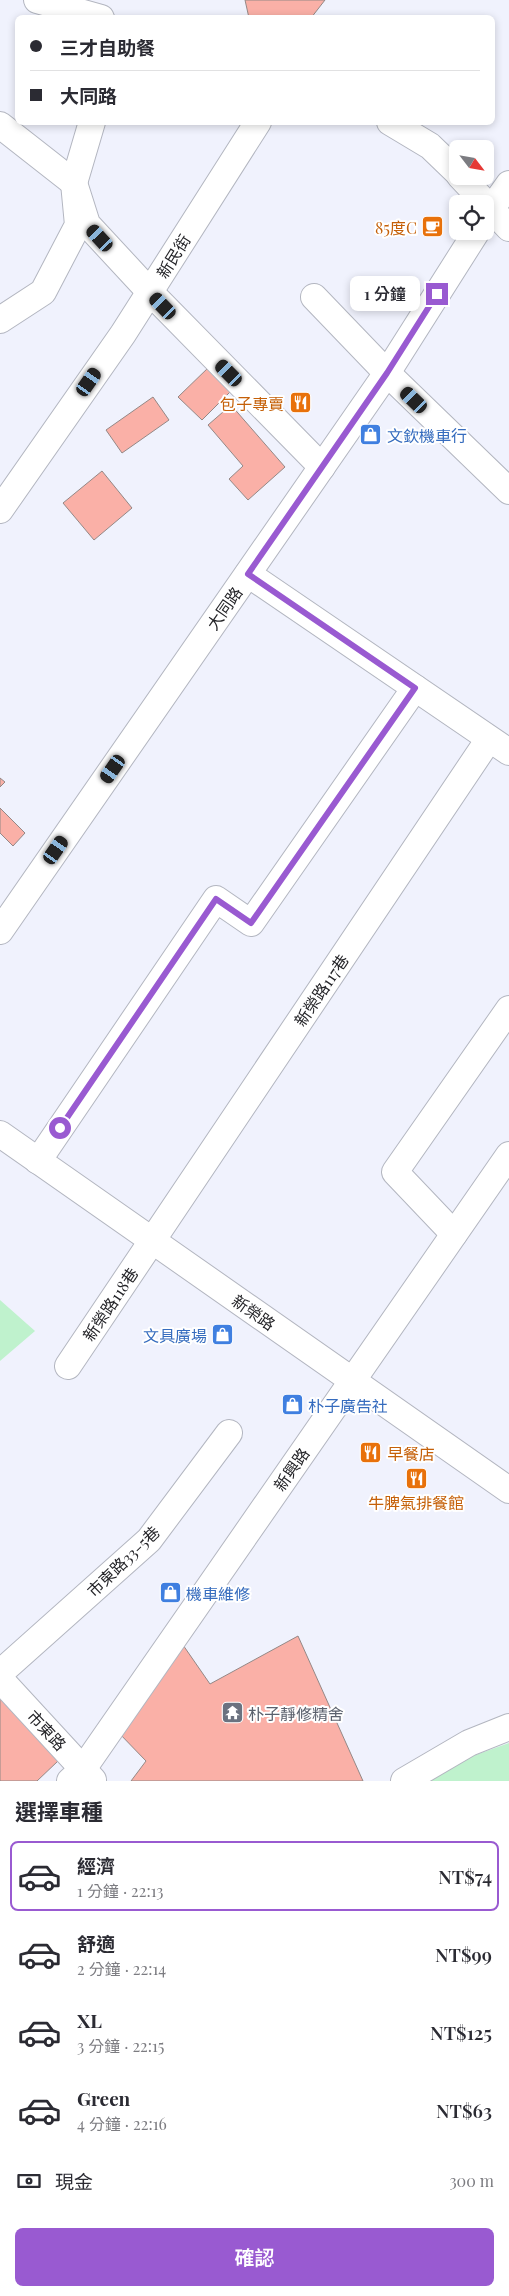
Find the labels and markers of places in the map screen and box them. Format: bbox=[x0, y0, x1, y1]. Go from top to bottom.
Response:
cafe icon: 85度C bbox=[421, 215, 445, 239]
place label: 85度C bbox=[375, 217, 417, 238]
restaurant icon: 包子專賣 bbox=[288, 391, 312, 415]
place label: 包子專賣 bbox=[220, 393, 284, 414]
shop icon: 文欽機車行 bbox=[359, 423, 383, 447]
place label: 文欽機車行 bbox=[387, 425, 467, 446]
shop icon: 文具廣場 bbox=[211, 1323, 235, 1347]
place label: 文具廣場 bbox=[143, 1325, 207, 1346]
shop icon: 朴子廣告社 bbox=[280, 1393, 304, 1417]
place label: 朴子廣告社 bbox=[308, 1395, 388, 1416]
restaurant icon: 早餐店 bbox=[359, 1441, 383, 1465]
place label: 早餐店 bbox=[387, 1443, 435, 1464]
restaurant icon: 牛脾氣排餐館 bbox=[404, 1466, 428, 1490]
place label: 牛脾氣排餐館 bbox=[368, 1492, 464, 1513]
shop icon: 機車維修 bbox=[158, 1581, 182, 1605]
place label: 機車維修 bbox=[186, 1583, 250, 1604]
temple icon: 朴子靜修精舍 bbox=[220, 1701, 244, 1725]
place label: 朴子靜修精舍 bbox=[248, 1703, 344, 1724]

